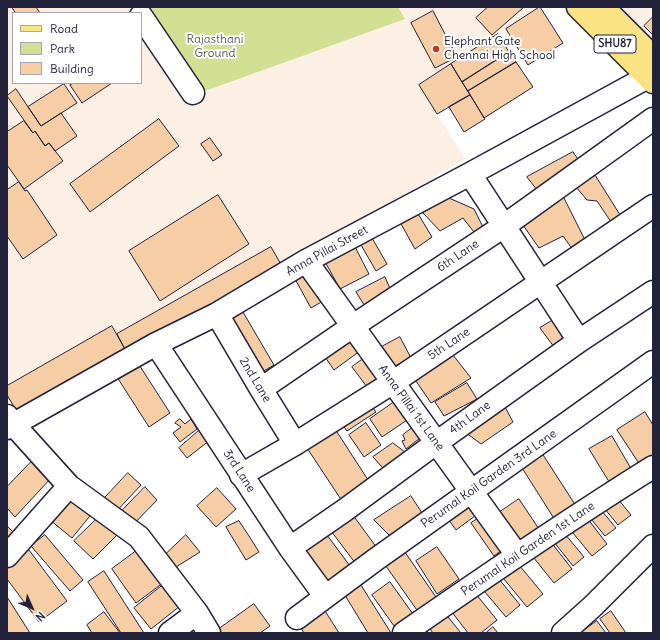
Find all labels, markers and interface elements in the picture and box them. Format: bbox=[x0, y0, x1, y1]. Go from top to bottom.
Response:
legend bbox=[12, 12, 142, 84]
text: Road bbox=[50, 21, 78, 36]
park label: Rajasthani Ground bbox=[187, 33, 243, 61]
place label: Elephant Gate Chennai High School bbox=[444, 35, 555, 63]
road number: SHU87 bbox=[594, 35, 636, 53]
text: Park bbox=[50, 41, 75, 56]
marker: Elephant Gate Chennai High School bbox=[431, 44, 441, 54]
text: Building bbox=[50, 61, 94, 76]
street label: Anna Pillai Street bbox=[284, 223, 370, 279]
street label: 6th Lane bbox=[434, 237, 482, 275]
street label: 5th Lane bbox=[425, 325, 473, 363]
street label: 2nd Lane bbox=[236, 355, 274, 405]
street label: Anna Pillai 1st Lane bbox=[375, 362, 447, 454]
street label: 4th Lane bbox=[447, 398, 493, 438]
street label: Perumal Koil Garden 3rd Lane bbox=[418, 427, 560, 531]
street label: 3rd Lane bbox=[220, 447, 258, 495]
street label: Perumal Koil Garden 1st Lane bbox=[459, 499, 597, 599]
north arrow bbox=[12, 588, 52, 628]
text: N bbox=[33, 609, 48, 624]

